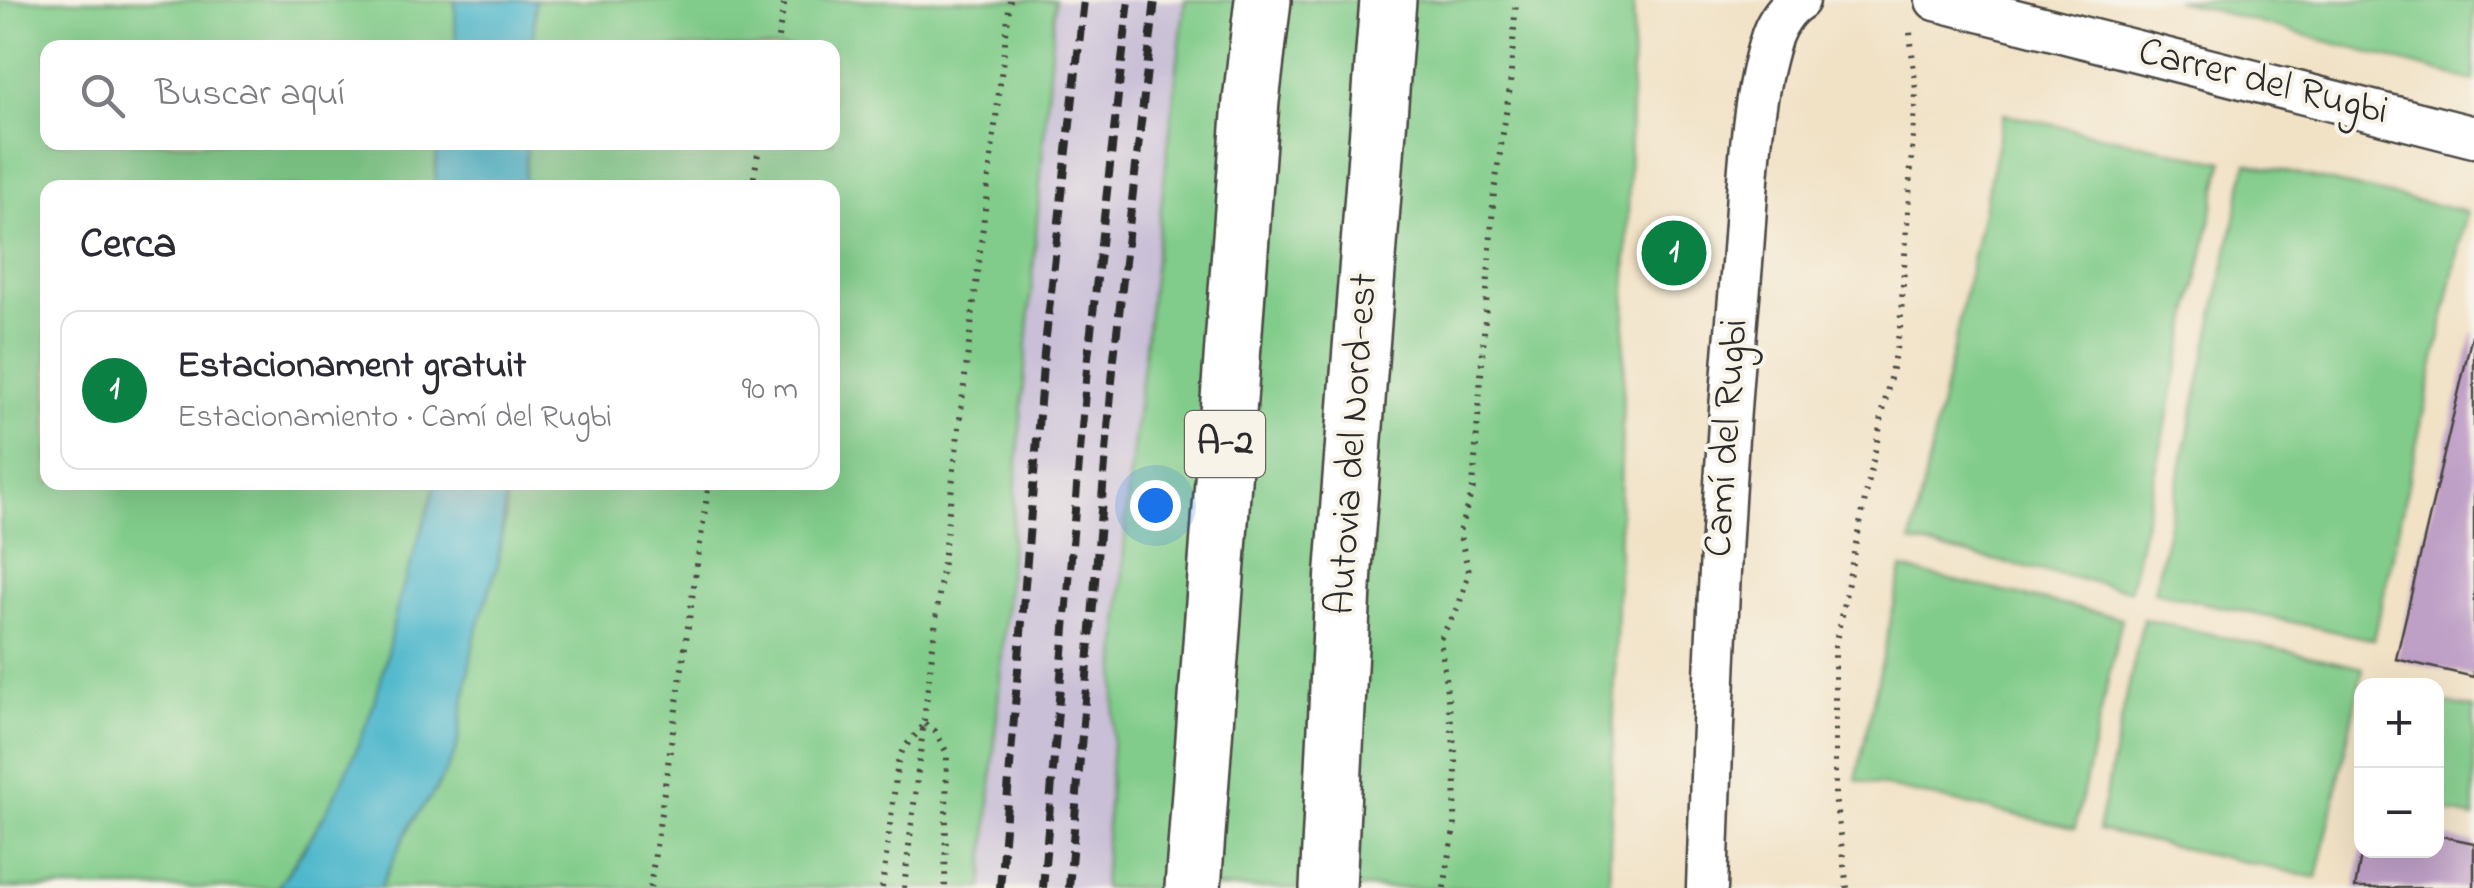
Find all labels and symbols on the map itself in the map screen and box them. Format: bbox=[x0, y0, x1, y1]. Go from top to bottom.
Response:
street label: Carrer del Rugbi bbox=[2132, 23, 2394, 143]
pin: 1 bbox=[1642, 216, 1706, 290]
street label: Autovia del Nord-est bbox=[1313, 271, 1395, 617]
street label: Camí del Rugbi bbox=[1690, 317, 1766, 559]
road number: A-2 bbox=[1185, 411, 1265, 477]
your location bbox=[1130, 480, 1181, 531]

